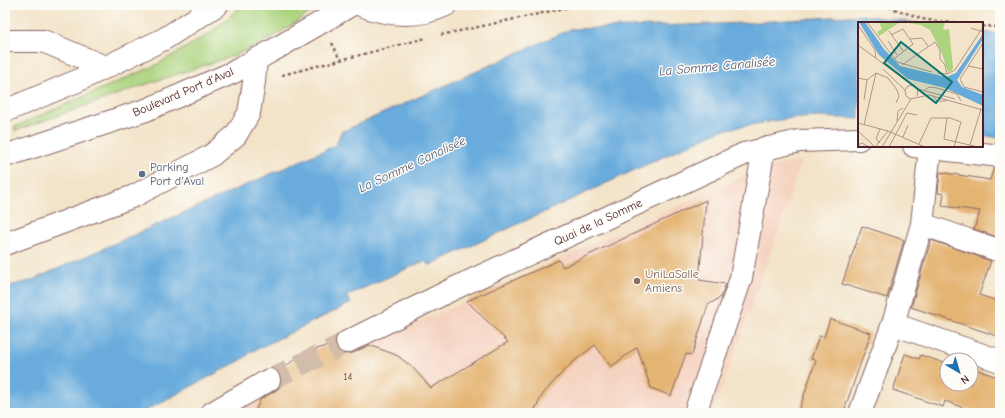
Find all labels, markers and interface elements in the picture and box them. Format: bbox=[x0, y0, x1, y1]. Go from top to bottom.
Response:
inset map bbox=[858, 22, 983, 147]
water label: La Somme Canalisée bbox=[658, 53, 776, 79]
street label: Boulevard Port d'Aval bbox=[130, 64, 236, 120]
water label: La Somme Canalisée bbox=[356, 132, 468, 195]
place label: Parking Port d'Aval bbox=[150, 160, 204, 188]
marker: Parking Port d'Aval bbox=[137, 169, 147, 179]
street label: Quai de la Somme bbox=[552, 195, 644, 249]
place label: UniLaSalle Amiens bbox=[645, 267, 699, 295]
marker: UniLaSalle Amiens bbox=[632, 276, 642, 286]
north arrow bbox=[939, 352, 979, 392]
house number: 14 bbox=[344, 371, 353, 383]
text: N bbox=[958, 372, 972, 387]

